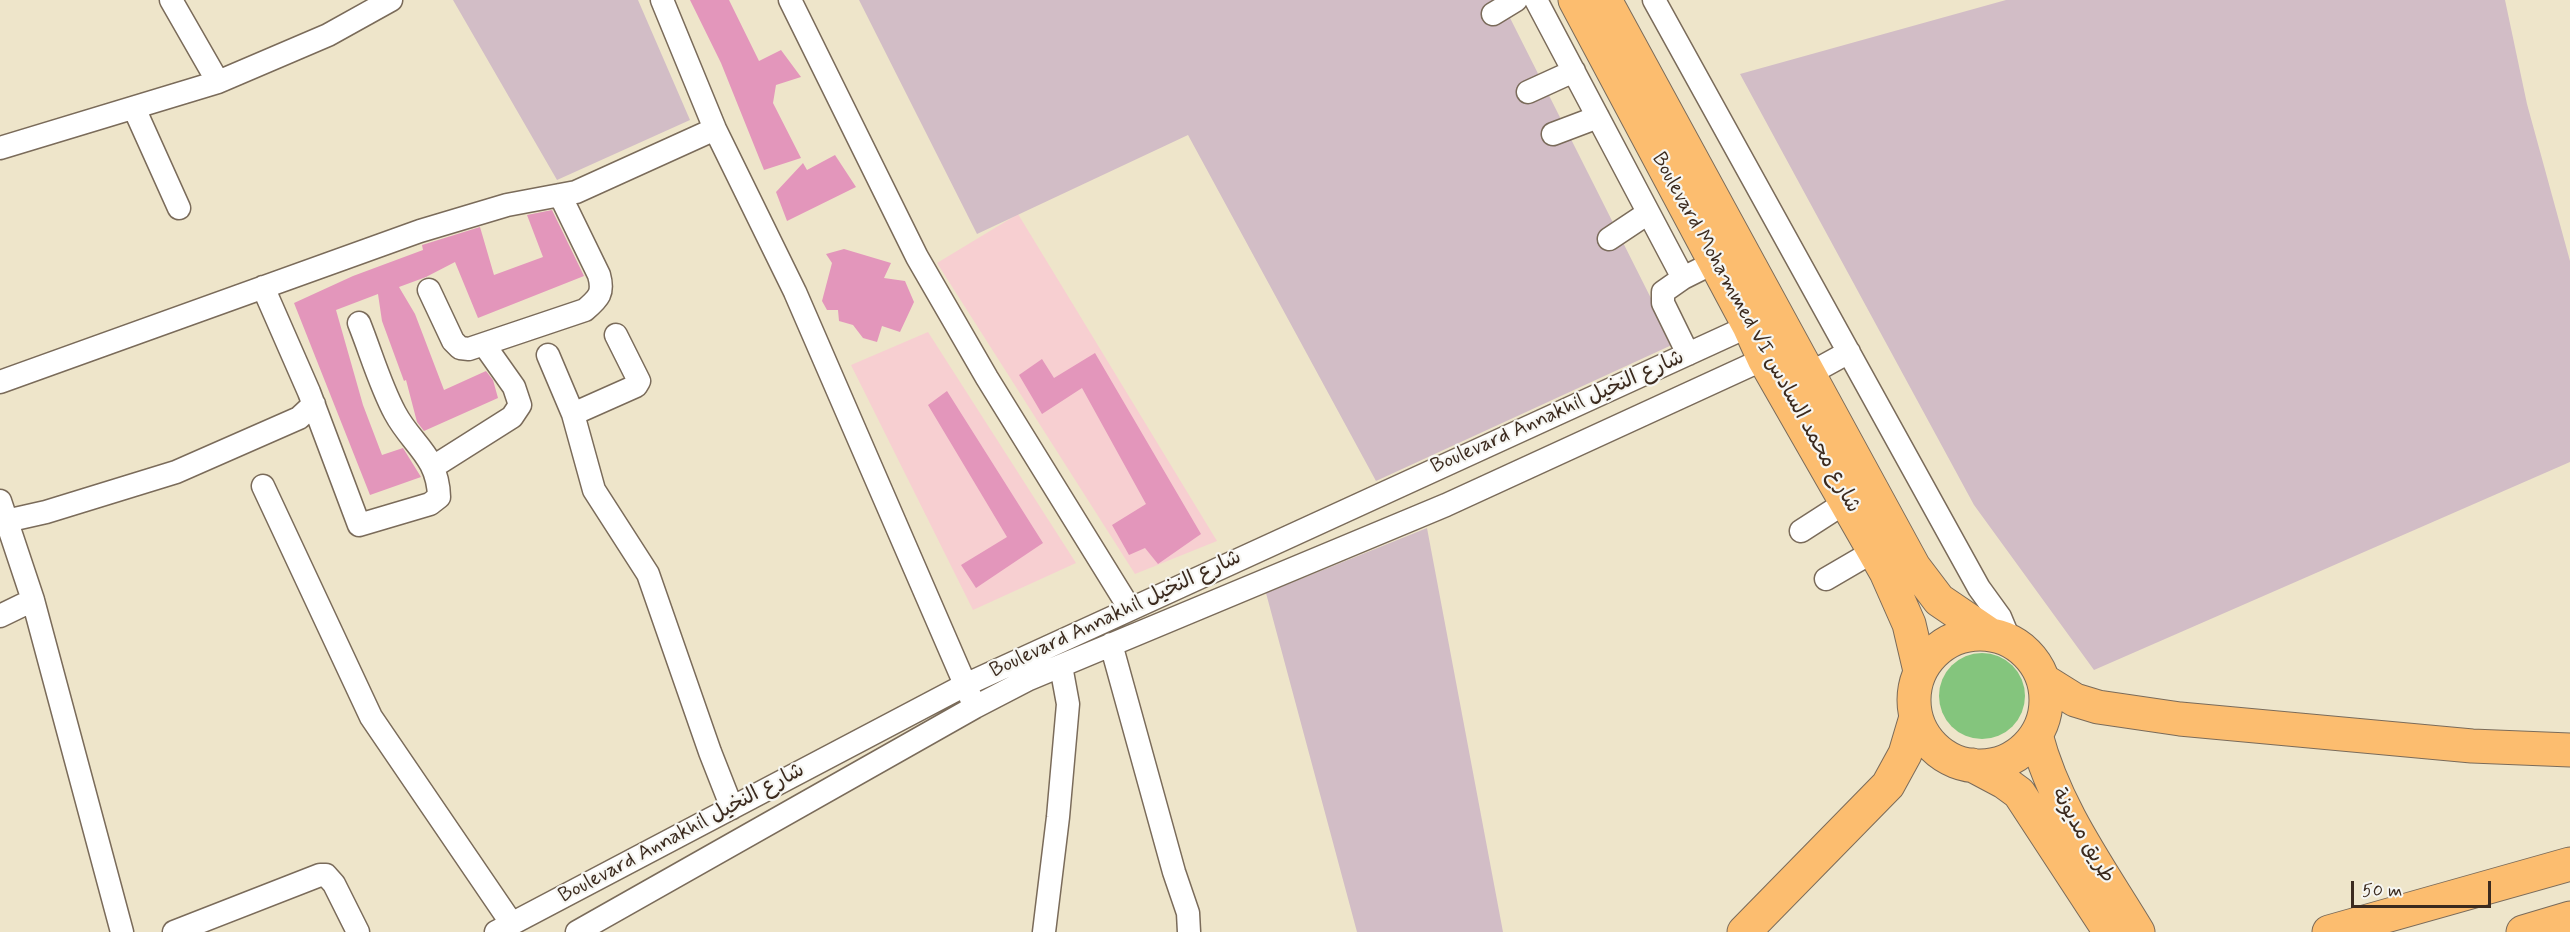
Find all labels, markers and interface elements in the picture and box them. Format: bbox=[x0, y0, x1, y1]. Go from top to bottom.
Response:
street label: Boulevard Mohammed VI شارع محمد السادس bbox=[1645, 148, 1865, 518]
street label: Boulevard Annakhil شارع النخيل bbox=[1427, 346, 1689, 480]
street label: Boulevard Annakhil شارع النخيل bbox=[986, 546, 1246, 684]
street label: Boulevard Annakhil شارع النخيل bbox=[555, 758, 809, 910]
street label: طريق مديونة bbox=[2045, 784, 2119, 888]
scale bar bbox=[2354, 869, 2494, 907]
text: 50 m bbox=[2362, 879, 2402, 903]

